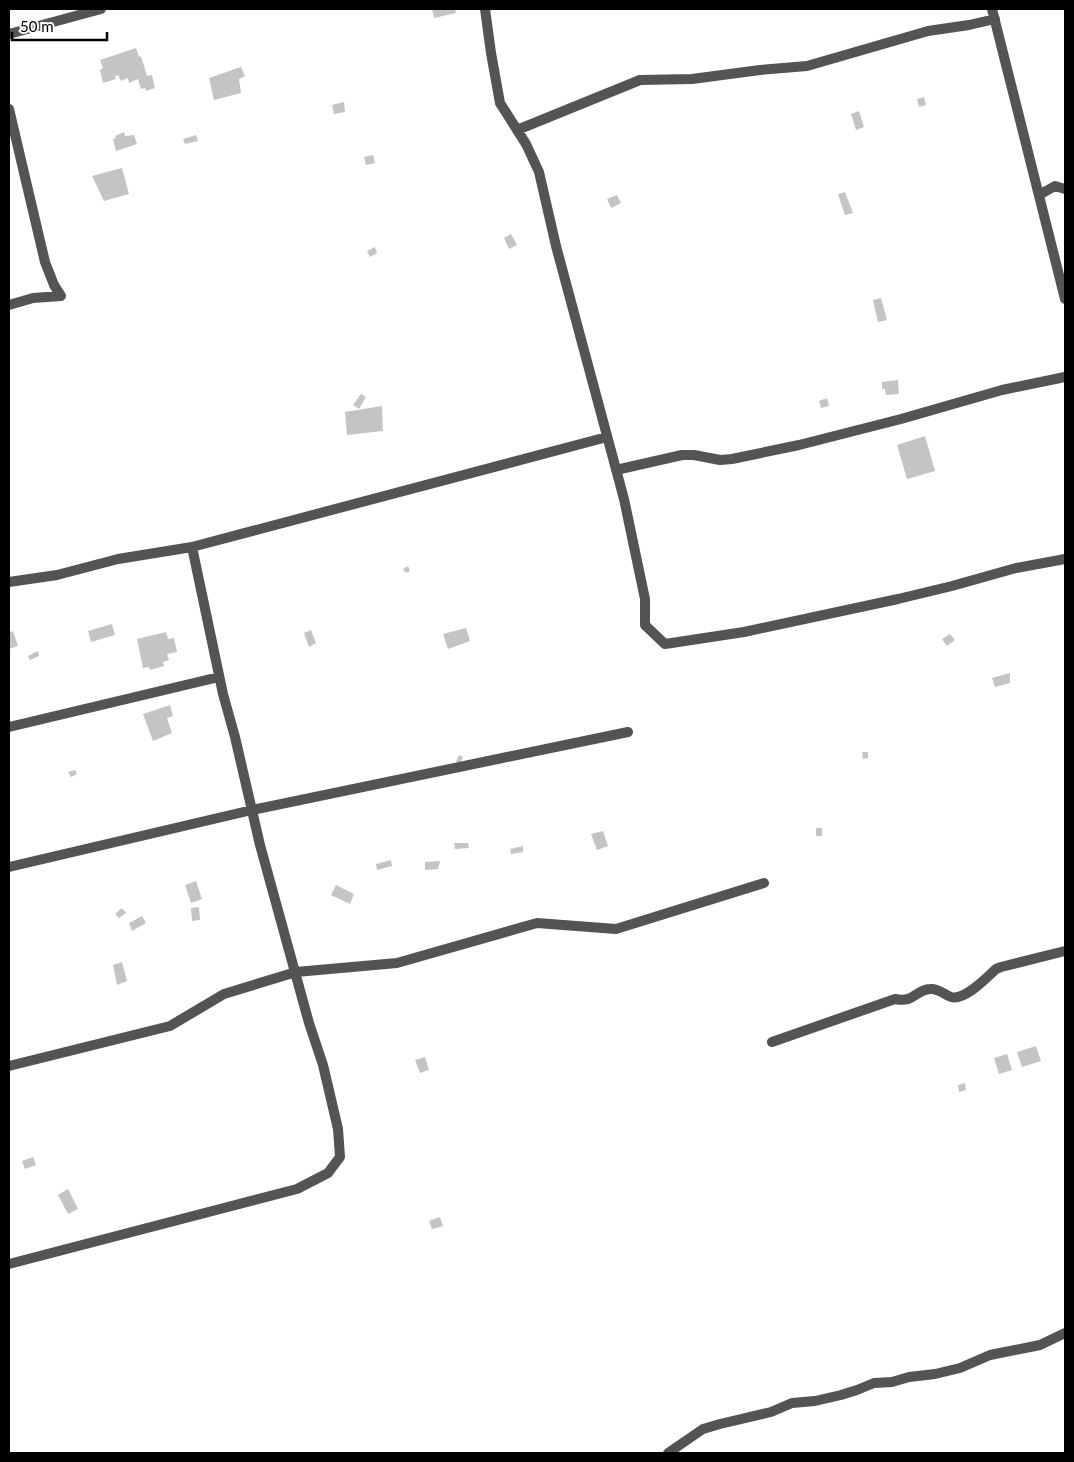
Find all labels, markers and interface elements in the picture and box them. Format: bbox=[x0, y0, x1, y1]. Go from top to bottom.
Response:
scale bar bbox=[12, 10, 108, 42]
text: 50 m bbox=[20, 17, 54, 35]

